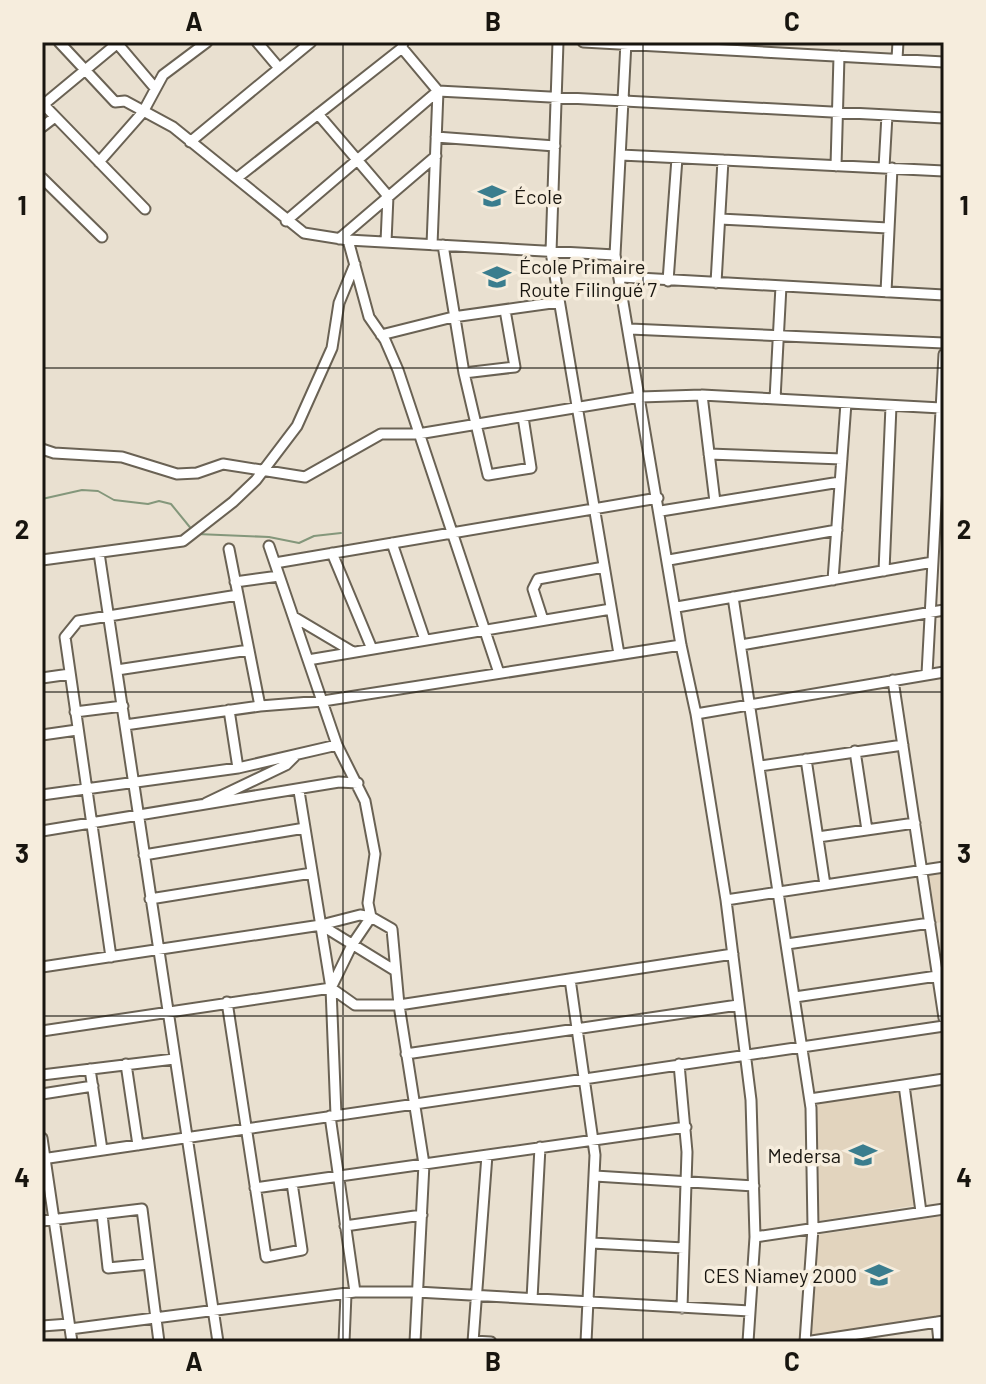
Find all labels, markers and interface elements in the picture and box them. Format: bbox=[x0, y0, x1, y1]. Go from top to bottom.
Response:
text: A bbox=[185, 5, 203, 36]
text: B bbox=[485, 5, 501, 36]
text: C bbox=[784, 5, 800, 36]
school or university icon: École bbox=[477, 181, 507, 211]
place label: École bbox=[514, 184, 563, 208]
text: 1 bbox=[17, 189, 27, 220]
text: 1 bbox=[959, 189, 969, 220]
place label: École Primaire Route Filingué 7 bbox=[519, 254, 657, 301]
school or university icon: École Primaire Route Filingué 7 bbox=[482, 262, 512, 292]
text: 2 bbox=[15, 513, 29, 544]
text: 2 bbox=[957, 513, 971, 544]
text: 3 bbox=[15, 837, 29, 868]
text: 3 bbox=[957, 837, 971, 868]
school or university icon: Medersa bbox=[848, 1140, 878, 1170]
place label: Medersa bbox=[767, 1143, 841, 1167]
text: 4 bbox=[14, 1161, 30, 1192]
text: 4 bbox=[956, 1161, 972, 1192]
school or university icon: CES Niamey 2000 bbox=[864, 1260, 894, 1290]
place label: CES Niamey 2000 bbox=[704, 1263, 857, 1287]
text: A bbox=[185, 1345, 203, 1376]
text: B bbox=[485, 1345, 501, 1376]
text: C bbox=[784, 1345, 800, 1376]

